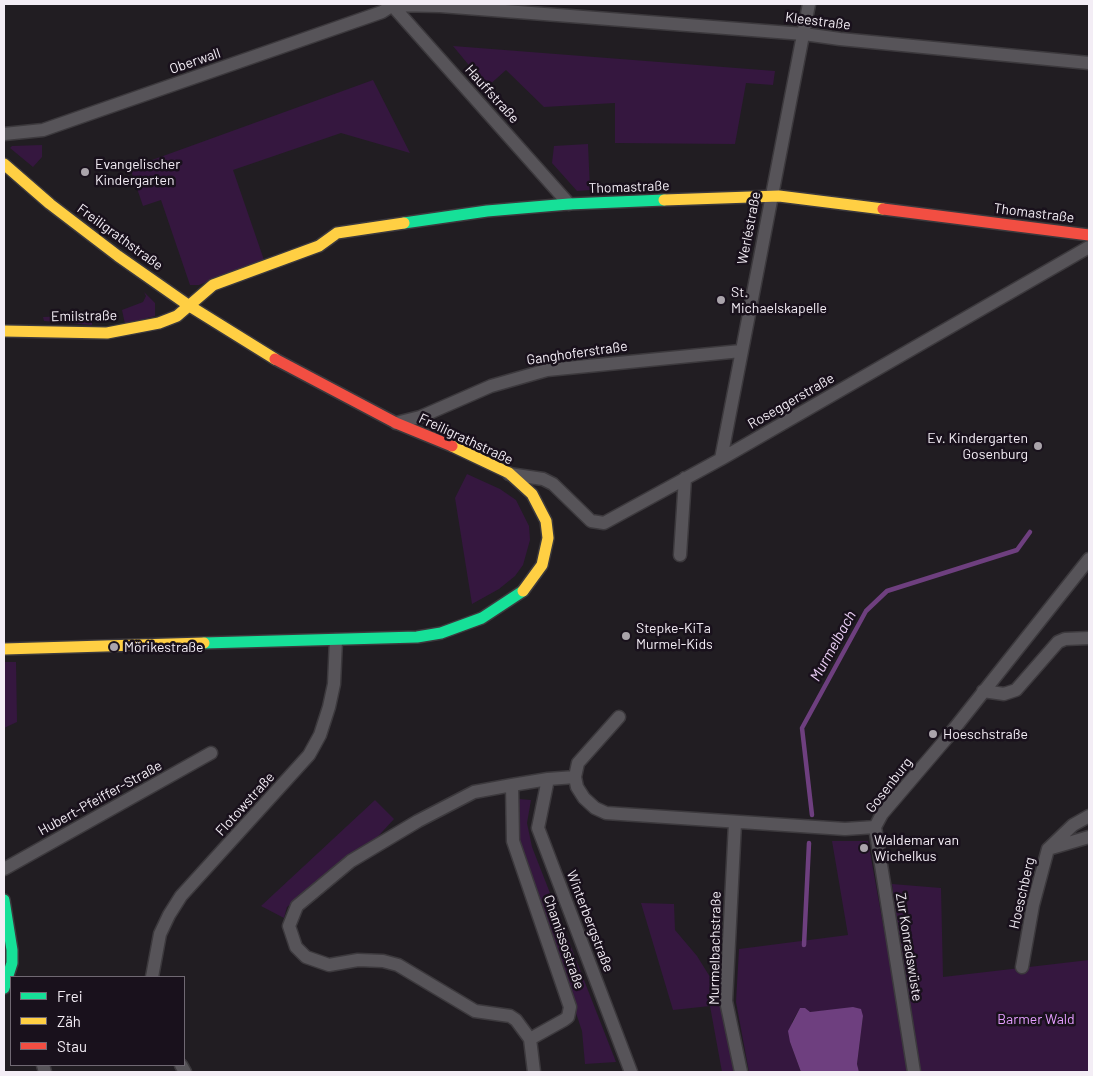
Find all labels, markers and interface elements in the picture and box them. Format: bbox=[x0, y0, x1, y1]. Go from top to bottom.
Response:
street label: Kleestraße bbox=[784, 9, 852, 33]
street label: Oberwall bbox=[167, 44, 223, 78]
street label: Hauffstraße bbox=[461, 61, 523, 127]
place label: Evangelischer Kindergarten bbox=[95, 156, 180, 188]
marker: Evangelischer Kindergarten bbox=[79, 166, 91, 178]
street label: Thomastraße bbox=[588, 177, 670, 197]
street label: Werléstraße bbox=[734, 190, 764, 266]
street label: Freiligrathstraße bbox=[74, 200, 166, 274]
street label: Thomastraße bbox=[993, 200, 1075, 226]
place label: St. Michaelskapelle bbox=[731, 284, 827, 316]
marker: St. Michaelskapelle bbox=[715, 294, 727, 306]
street label: Emilstraße bbox=[51, 307, 117, 325]
street label: Ganghoferstraße bbox=[525, 338, 629, 368]
street label: Roseggerstraße bbox=[745, 369, 837, 433]
street label: Freiligrathstraße bbox=[416, 410, 516, 468]
place label: Ev. Kindergarten Gosenburg bbox=[927, 430, 1028, 462]
marker: Ev. Kindergarten Gosenburg bbox=[1032, 440, 1044, 452]
water label: Murmelbach bbox=[806, 608, 860, 684]
place label: Stepke-KiTa Murmel-Kids bbox=[636, 620, 713, 652]
marker: Stepke-KiTa Murmel-Kids bbox=[620, 630, 632, 642]
place label: Mörikestraße bbox=[124, 639, 204, 655]
marker: Mörikestraße bbox=[108, 641, 120, 653]
place label: Hoeschstraße bbox=[943, 726, 1028, 742]
marker: Hoeschstraße bbox=[927, 728, 939, 740]
street label: Gosenburg bbox=[862, 754, 916, 816]
street label: Hubert-Pfeiffer-Straße bbox=[35, 757, 165, 839]
street label: Flotowstraße bbox=[212, 769, 278, 839]
place label: Waldemar van Wichelkus bbox=[874, 832, 959, 864]
marker: Waldemar van Wichelkus bbox=[858, 842, 870, 854]
street label: Hoeschberg bbox=[1006, 856, 1038, 930]
street label: Winterbergstraße bbox=[563, 868, 617, 974]
street label: Murmelbachstraße bbox=[706, 891, 724, 1005]
street label: Zur Konradswüste bbox=[892, 892, 926, 1002]
street label: Chamissostraße bbox=[540, 893, 588, 991]
legend bbox=[10, 976, 185, 1066]
text: Frei bbox=[57, 987, 83, 1005]
park label: Barmer Wald bbox=[997, 1011, 1075, 1027]
text: Zäh bbox=[57, 1012, 81, 1030]
text: Stau bbox=[57, 1037, 87, 1055]

